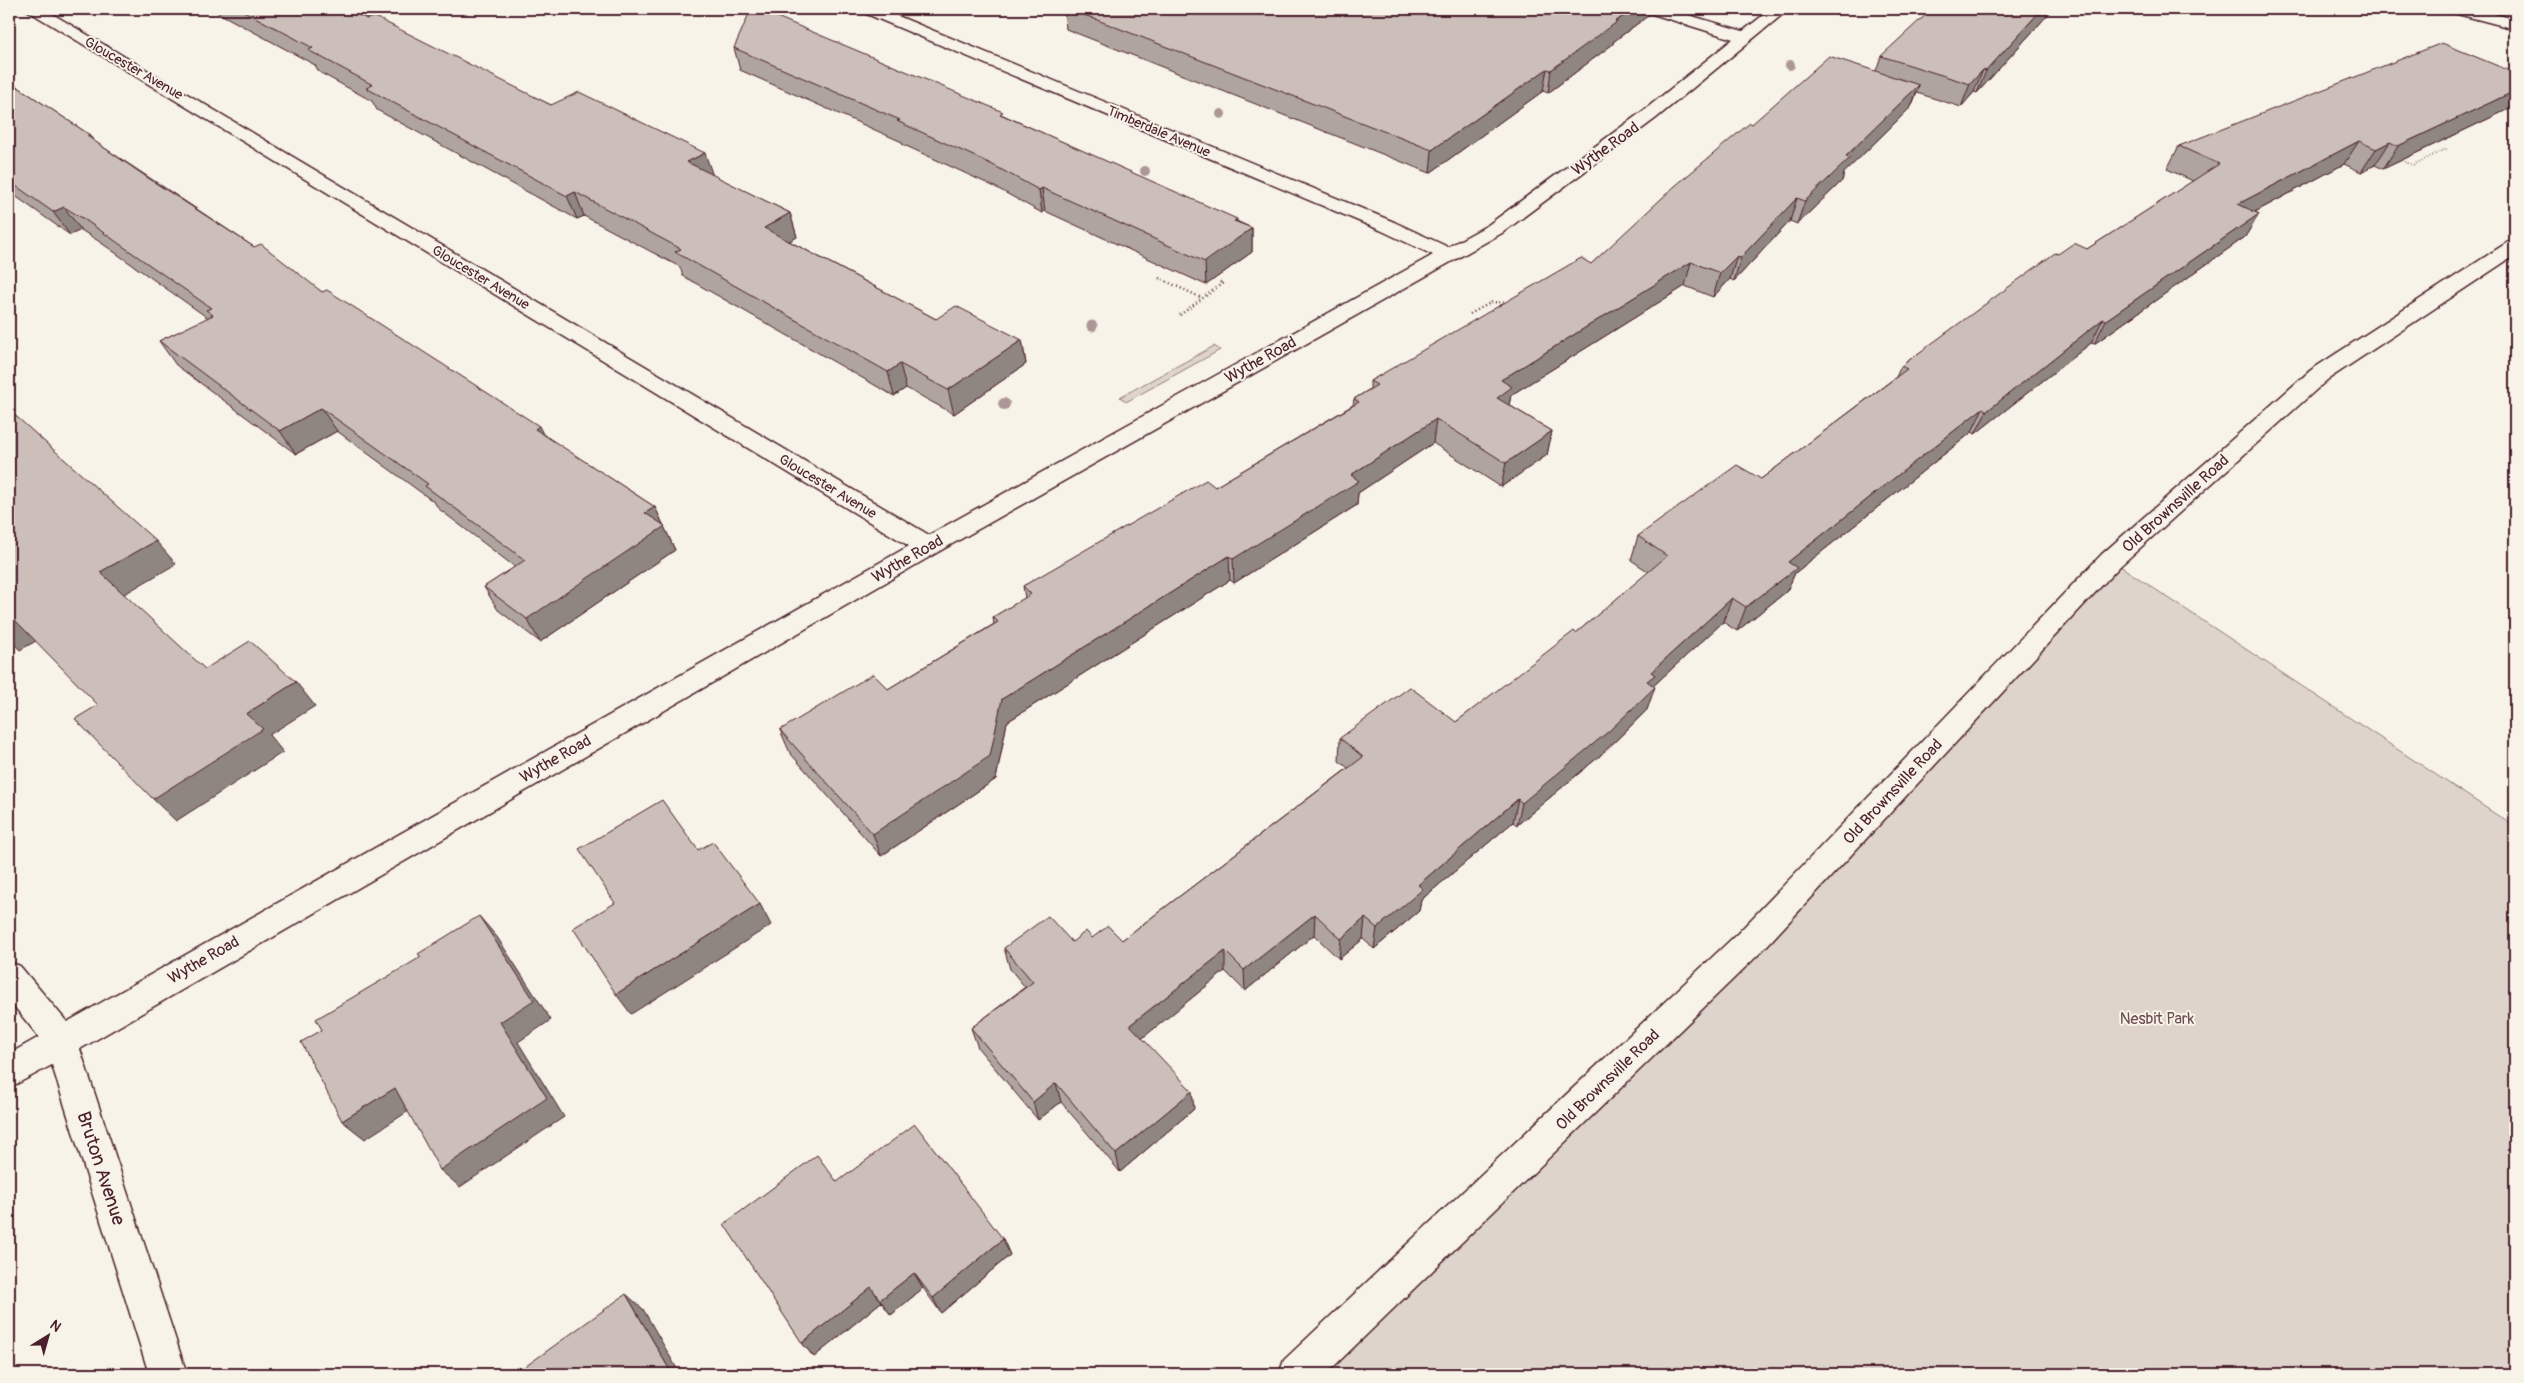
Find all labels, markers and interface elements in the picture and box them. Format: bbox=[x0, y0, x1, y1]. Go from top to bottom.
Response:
street label: Gloucester Avenue bbox=[81, 33, 186, 104]
street label: Timberdale Avenue bbox=[1105, 102, 1213, 161]
street label: Wythe Road bbox=[1568, 118, 1643, 180]
street label: Gloucester Avenue bbox=[429, 242, 533, 313]
street label: Wythe Road bbox=[1221, 332, 1300, 388]
street label: Old Brownsville Road bbox=[2118, 450, 2233, 557]
street label: Gloucester Avenue bbox=[776, 451, 880, 522]
street label: Wythe Road bbox=[868, 530, 947, 587]
street label: Wythe Road bbox=[516, 730, 595, 787]
street label: Old Brownsville Road bbox=[1839, 735, 1947, 849]
street label: Wythe Road bbox=[164, 931, 243, 988]
park label: Nesbit Park bbox=[2120, 1009, 2195, 1029]
street label: Old Brownsville Road bbox=[1551, 1025, 1664, 1135]
street label: Bruton Avenue bbox=[71, 1108, 131, 1229]
north arrow bbox=[22, 1310, 72, 1360]
text: N bbox=[47, 1316, 64, 1336]

